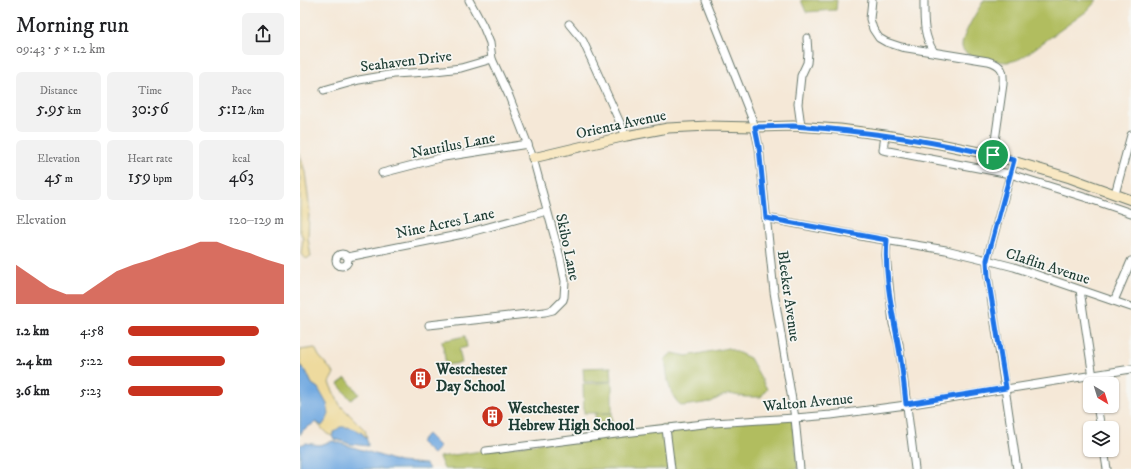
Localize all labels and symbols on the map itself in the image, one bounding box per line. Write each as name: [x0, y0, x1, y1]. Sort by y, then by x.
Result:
street label: Seahaven Drive: [359, 46, 453, 77]
street label: Orienta Avenue: [574, 106, 668, 143]
street label: Nautilus Lane: [409, 128, 497, 163]
pin: [976, 138, 1010, 172]
street label: Nine Acres Lane: [394, 204, 496, 243]
street label: Skibo Lane: [551, 212, 584, 282]
street label: Claflin Avenue: [1003, 244, 1092, 289]
street label: Bleeker Avenue: [773, 249, 804, 343]
place label: Westchester Day School: [435, 360, 508, 396]
building icon: Westchester Day School: [407, 365, 433, 391]
north arrow: [1083, 377, 1119, 413]
street label: Walton Avenue: [761, 389, 854, 416]
place label: Westchester Hebrew High School: [507, 399, 635, 435]
building icon: Westchester Hebrew High School: [480, 404, 506, 430]

